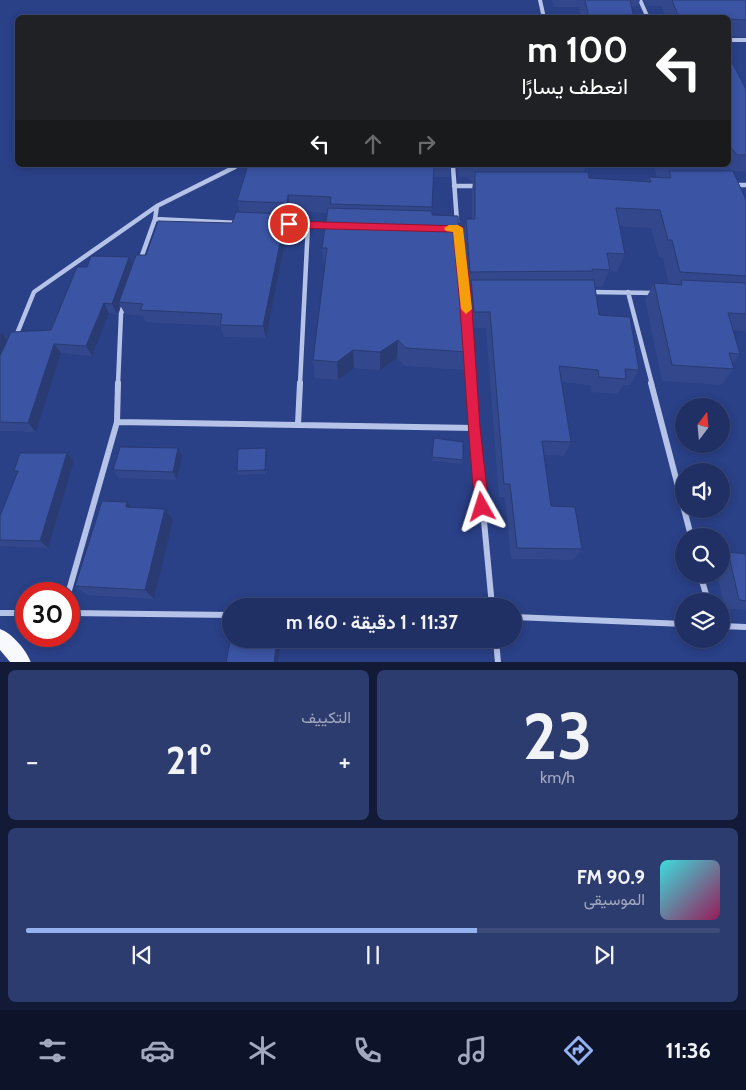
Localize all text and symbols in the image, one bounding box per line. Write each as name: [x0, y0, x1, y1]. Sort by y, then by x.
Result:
text: 100 m: [527, 28, 628, 71]
icon: left: [646, 35, 711, 100]
text: انعطف يسارًا: [521, 73, 628, 100]
icon: left: [306, 130, 334, 158]
icon: ahead: [359, 130, 387, 158]
icon: right: [412, 130, 440, 158]
pin: [268, 203, 310, 245]
icon: arrive: [275, 210, 303, 238]
north arrow: [675, 398, 730, 452]
map controls: [675, 398, 730, 648]
button: sound: [675, 463, 730, 518]
position arrow: [455, 480, 507, 532]
button: search: [675, 528, 730, 583]
speed limit sign: 30: [15, 582, 80, 647]
button: layers: [675, 593, 730, 648]
text: 11:37 · 1 دقيقة · 160 m: [286, 611, 458, 634]
text: 23: [523, 696, 592, 775]
text: التكييف: [301, 708, 351, 727]
text: 21°: [166, 737, 211, 784]
text: −: [26, 744, 38, 778]
text: +: [339, 744, 351, 778]
text: km/h: [540, 768, 575, 787]
text: 90.9 FM: [577, 866, 645, 889]
text: الموسيقى: [584, 890, 645, 909]
icon: previous: [128, 941, 156, 969]
icon: pause: [359, 941, 387, 969]
icon: next: [590, 941, 618, 969]
icon: filters: [35, 1033, 70, 1068]
icon: car: [140, 1033, 175, 1068]
icon: climate: [245, 1033, 280, 1068]
icon: phone: [350, 1033, 385, 1068]
icon: music: [455, 1033, 490, 1068]
icon: directions: [561, 1033, 596, 1068]
text: 11:36: [666, 1037, 711, 1064]

